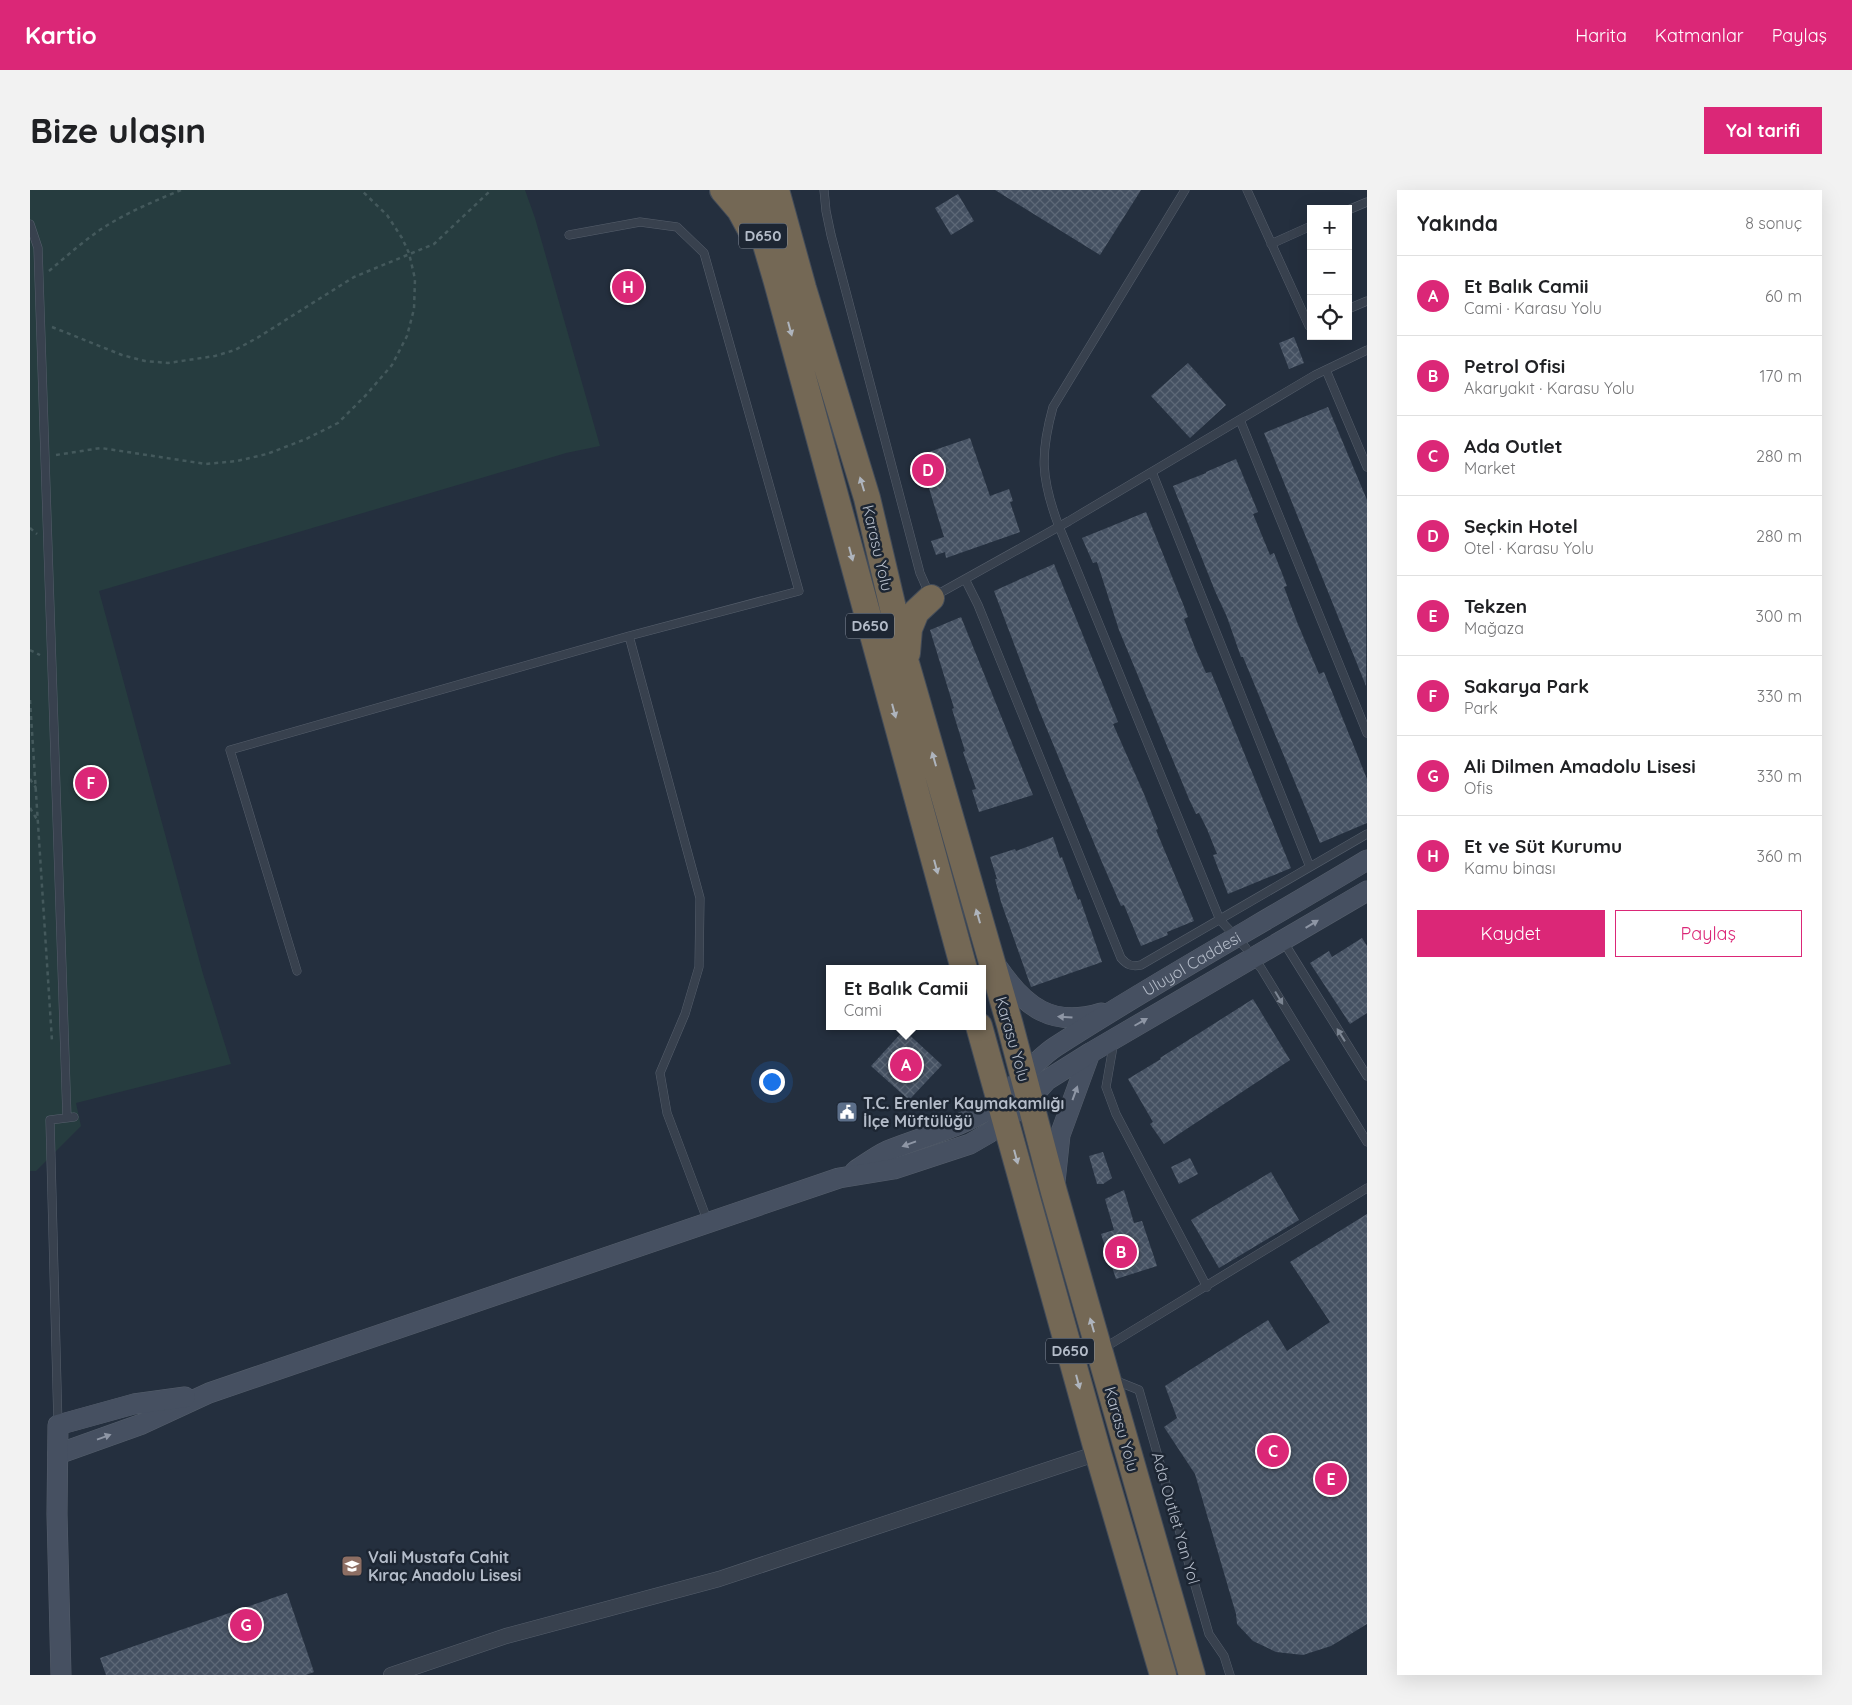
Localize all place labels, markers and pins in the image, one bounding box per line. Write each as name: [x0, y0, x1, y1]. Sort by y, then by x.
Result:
pin: H: [612, 268, 644, 306]
pin: D: [912, 451, 944, 489]
pin: F: [75, 764, 107, 802]
pin: A: [890, 1046, 922, 1084]
place label: T.C. Erenler Kaymakamlığı İlçe Müftülüğü: [863, 1093, 1064, 1131]
public building icon: T.C. Erenler Kaymakamlığı İlçe Müftülüğü: [835, 1100, 859, 1124]
pin: B: [1105, 1233, 1137, 1271]
pin: C: [1257, 1432, 1289, 1470]
pin: E: [1315, 1460, 1347, 1498]
place label: Vali Mustafa Cahit Kıraç Anadolu Lisesi: [368, 1547, 521, 1585]
school or university icon: Vali Mustafa Cahit Kıraç Anadolu Lisesi: [340, 1554, 364, 1578]
pin: G: [230, 1606, 262, 1644]

